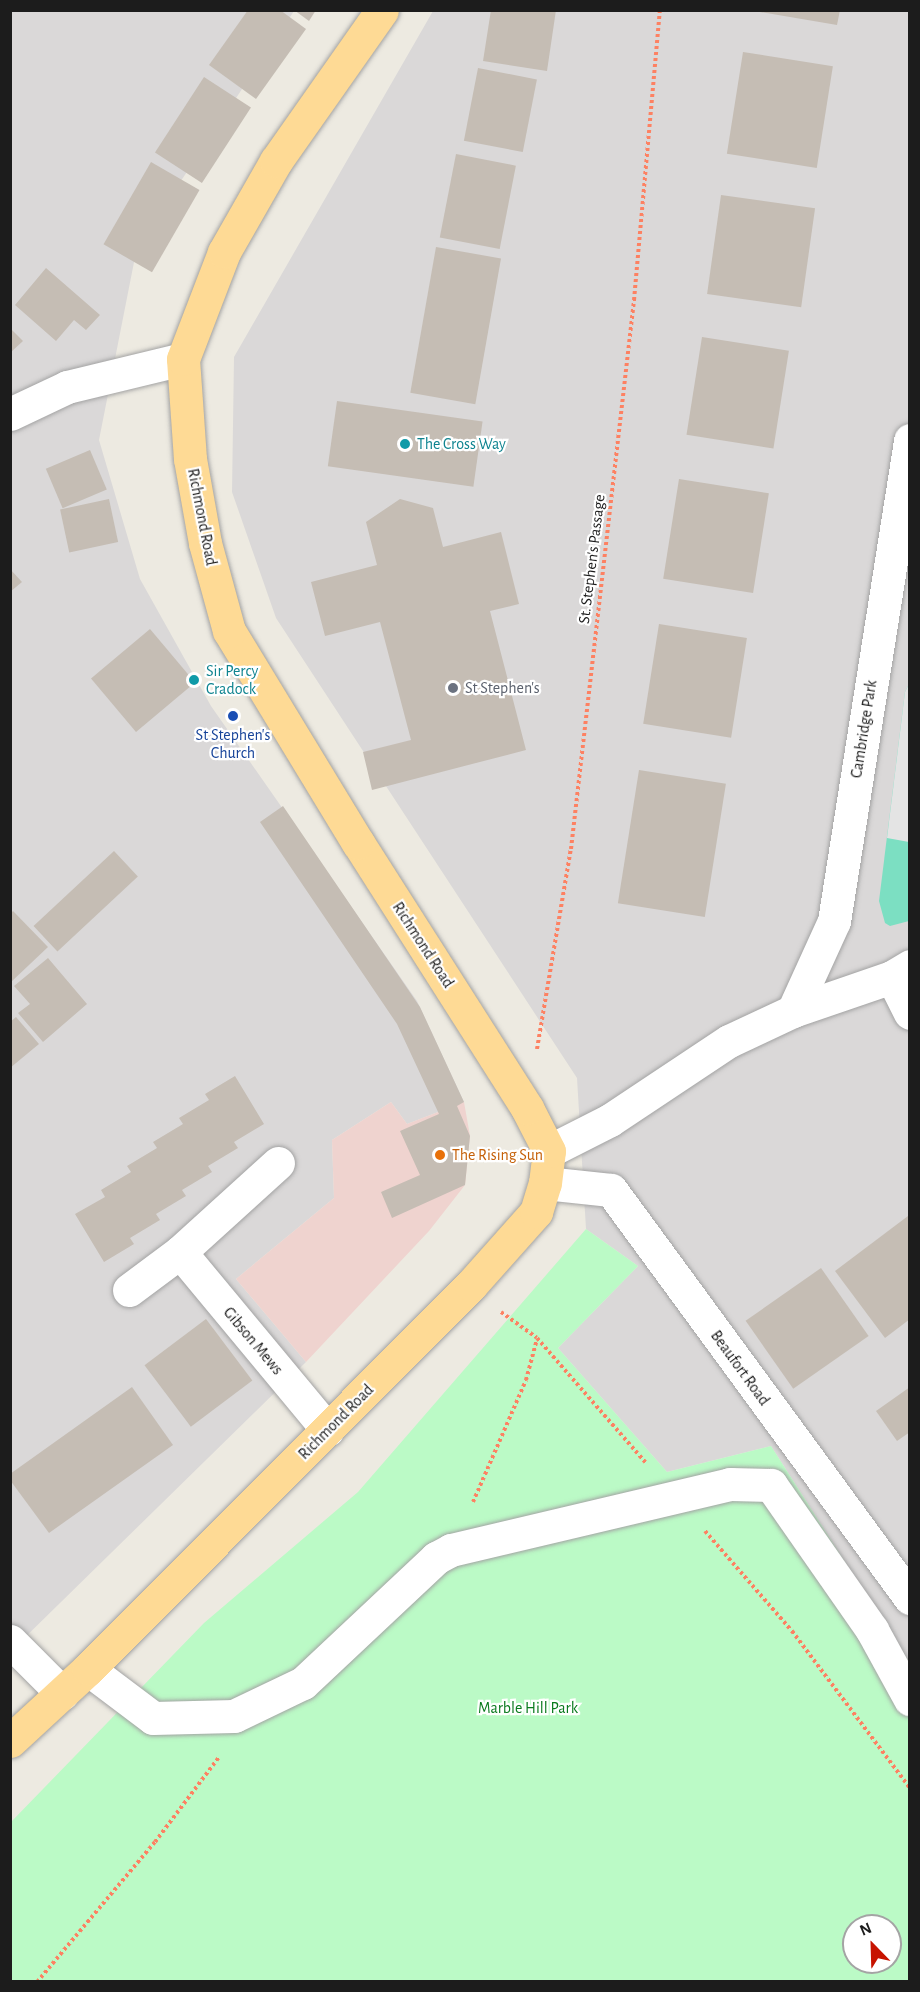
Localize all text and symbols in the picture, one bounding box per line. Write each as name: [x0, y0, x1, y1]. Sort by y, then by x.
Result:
place label: The Cross Way: [417, 434, 506, 454]
marker: The Cross Way: [398, 437, 412, 451]
street label: Richmond Road: [183, 467, 221, 567]
street label: St. Stephen's Passage: [575, 493, 609, 625]
place label: Sir Percy Cradock: [206, 661, 258, 699]
marker: Sir Percy Cradock: [187, 673, 201, 687]
place label: St Stephen's: [465, 678, 540, 698]
street label: Cambridge Park: [847, 679, 881, 779]
marker: St Stephen's: [446, 681, 460, 695]
marker: St Stephen's Church: [226, 709, 240, 723]
place label: St Stephen's Church: [196, 725, 270, 763]
street label: Richmond Road: [388, 898, 458, 992]
place label: The Rising Sun: [452, 1145, 543, 1165]
marker: The Rising Sun: [433, 1148, 447, 1162]
street label: Gibson Mews: [219, 1303, 287, 1379]
street label: Beaufort Road: [706, 1327, 774, 1409]
street label: Richmond Road: [294, 1380, 378, 1464]
park label: Marble Hill Park: [478, 1698, 578, 1718]
north arrow: [842, 1914, 902, 1974]
text: N: [858, 1920, 874, 1939]

